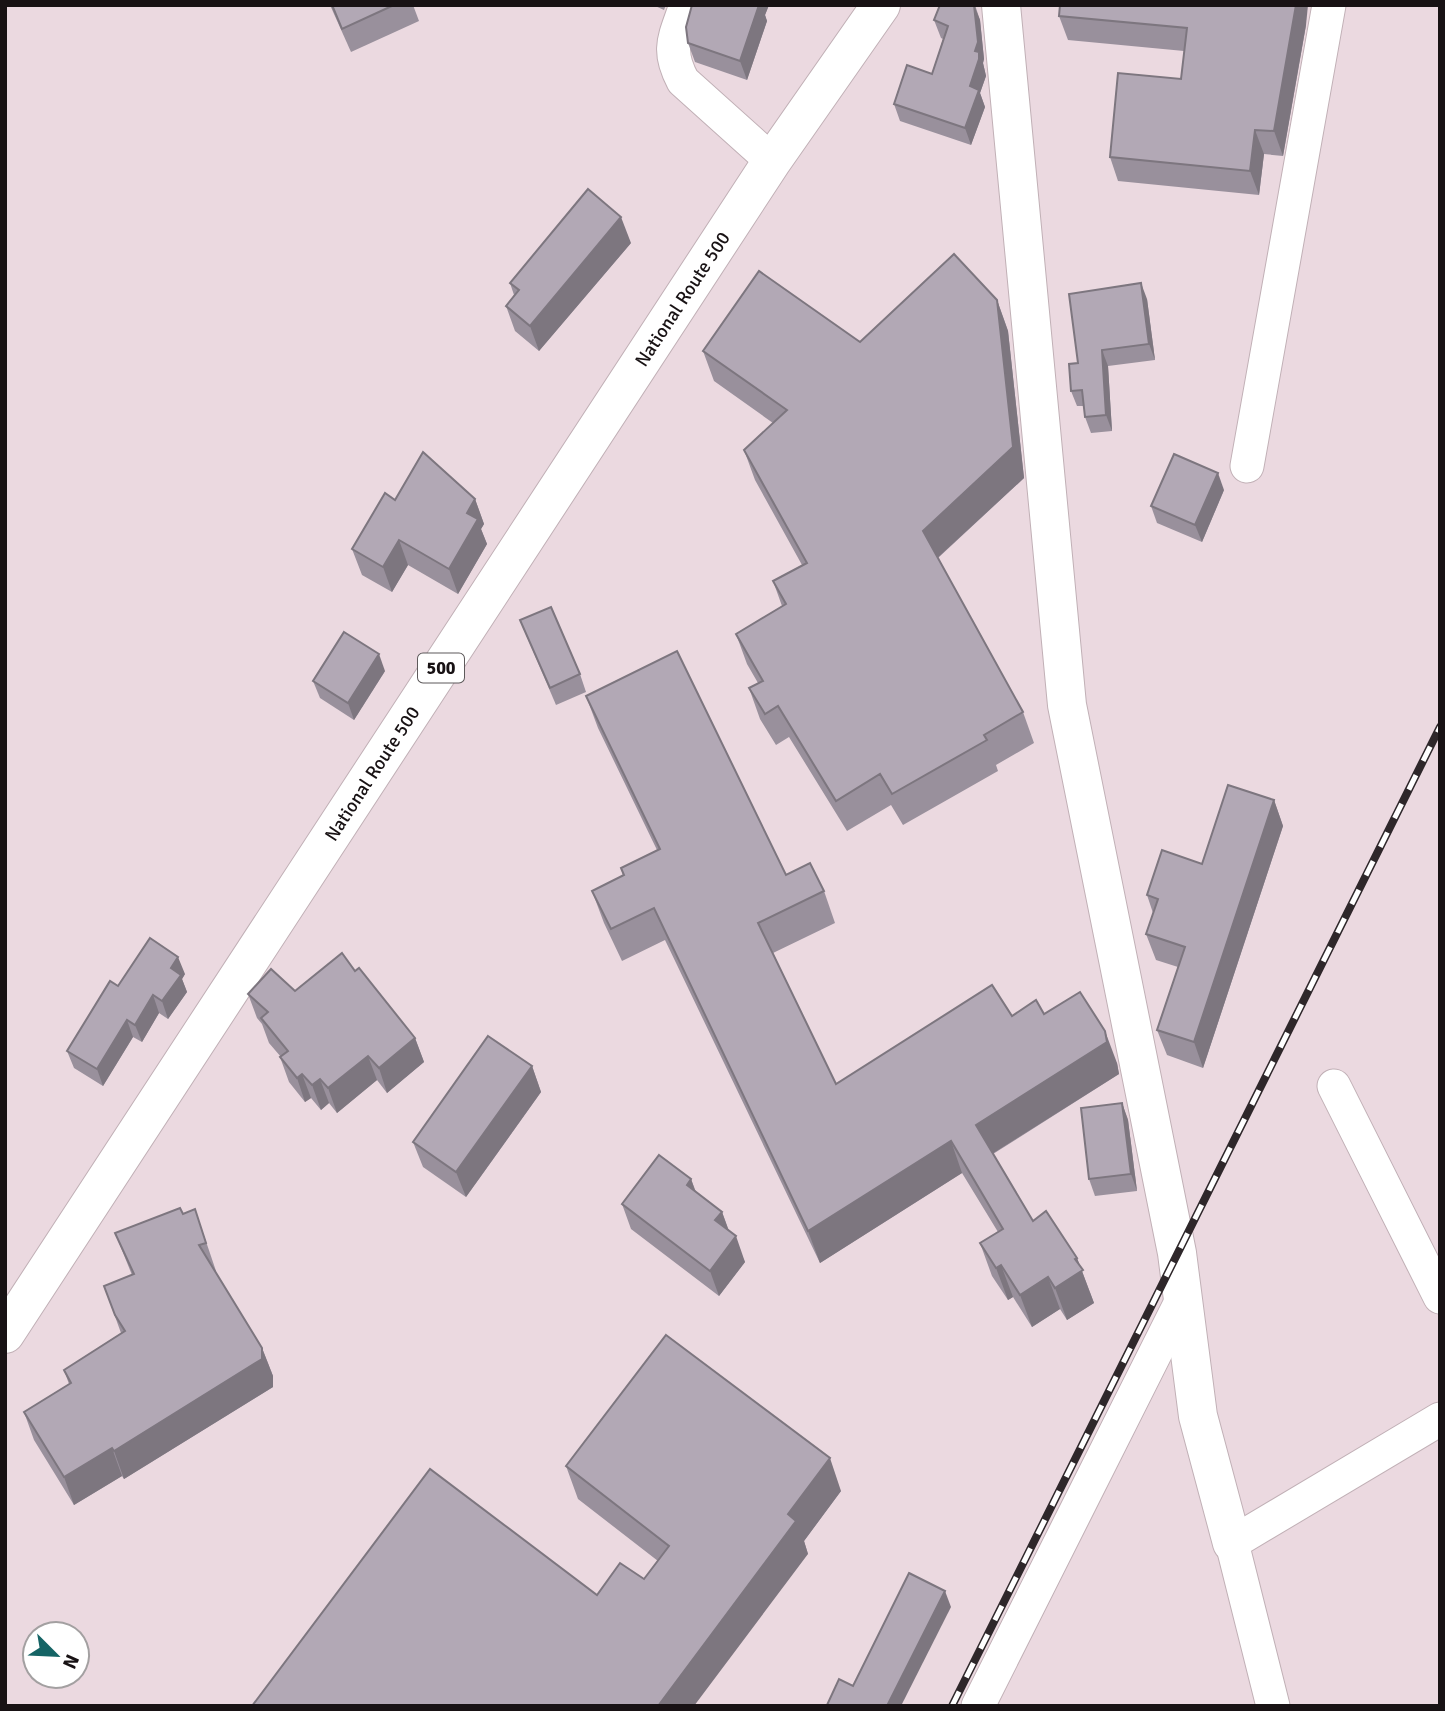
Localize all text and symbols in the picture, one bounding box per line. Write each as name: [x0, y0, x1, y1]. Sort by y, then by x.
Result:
street label: National Route 500: [630, 227, 736, 371]
road number: 500: [418, 654, 464, 682]
street label: National Route 500: [320, 702, 425, 846]
north arrow: [21, 1620, 91, 1690]
text: N: [57, 1651, 84, 1672]

